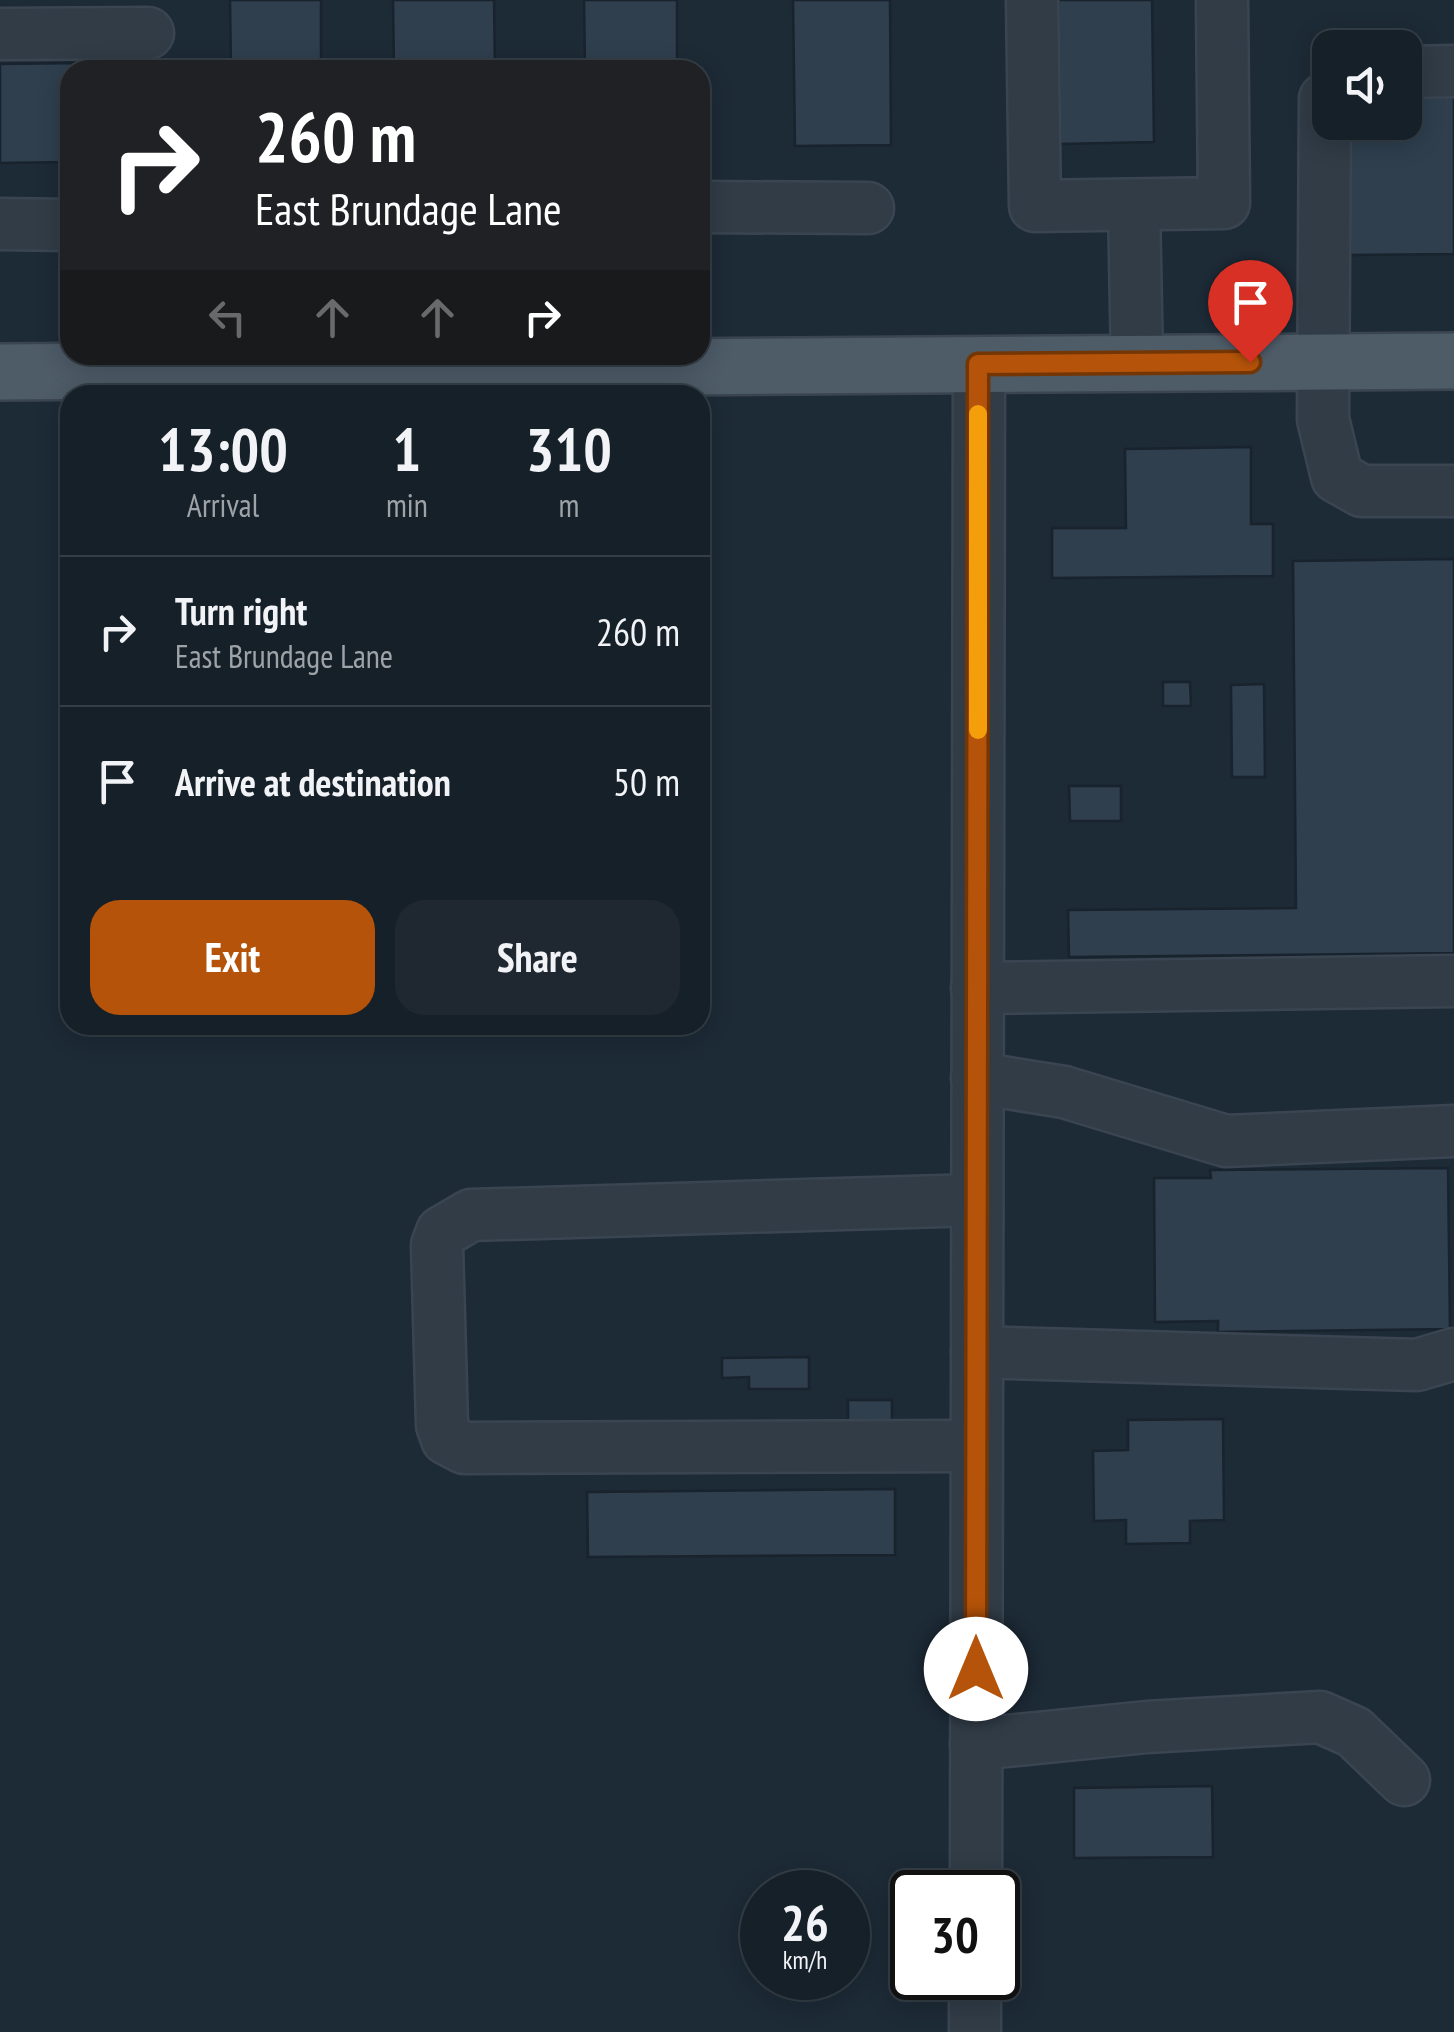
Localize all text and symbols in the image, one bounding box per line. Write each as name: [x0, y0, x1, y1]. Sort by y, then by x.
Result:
map controls: [1312, 30, 1422, 140]
button: sound: [1312, 30, 1422, 140]
text: 260 m: [255, 91, 416, 181]
icon: right: [90, 100, 220, 230]
text: East Brundage Lane: [255, 179, 562, 237]
pin: [1208, 260, 1293, 363]
icon: arrive: [1223, 275, 1278, 330]
icon: left: [200, 290, 255, 345]
icon: ahead: [305, 290, 360, 345]
icon: ahead: [410, 290, 465, 345]
icon: right: [515, 290, 570, 345]
text: 13:00: [158, 410, 288, 488]
text: 1: [393, 410, 421, 488]
text: 310: [526, 410, 612, 488]
text: Arrival: [187, 484, 259, 526]
text: min: [386, 484, 428, 526]
text: m: [558, 484, 579, 526]
text: Turn right: [175, 586, 307, 635]
icon: right: [90, 604, 145, 659]
text: 260 m: [596, 607, 680, 656]
text: East Brundage Lane: [175, 635, 393, 677]
icon: arrive: [90, 754, 145, 809]
text: Arrive at destination: [175, 757, 451, 806]
text: 50 m: [613, 757, 680, 806]
button: Exit: [90, 900, 375, 1015]
button: Share: [395, 900, 680, 1015]
position arrow: [924, 1617, 1028, 1721]
speed limit sign: 30: [890, 1870, 1020, 2000]
text: 26: [781, 1890, 829, 1955]
text: km/h: [783, 1944, 827, 1976]

